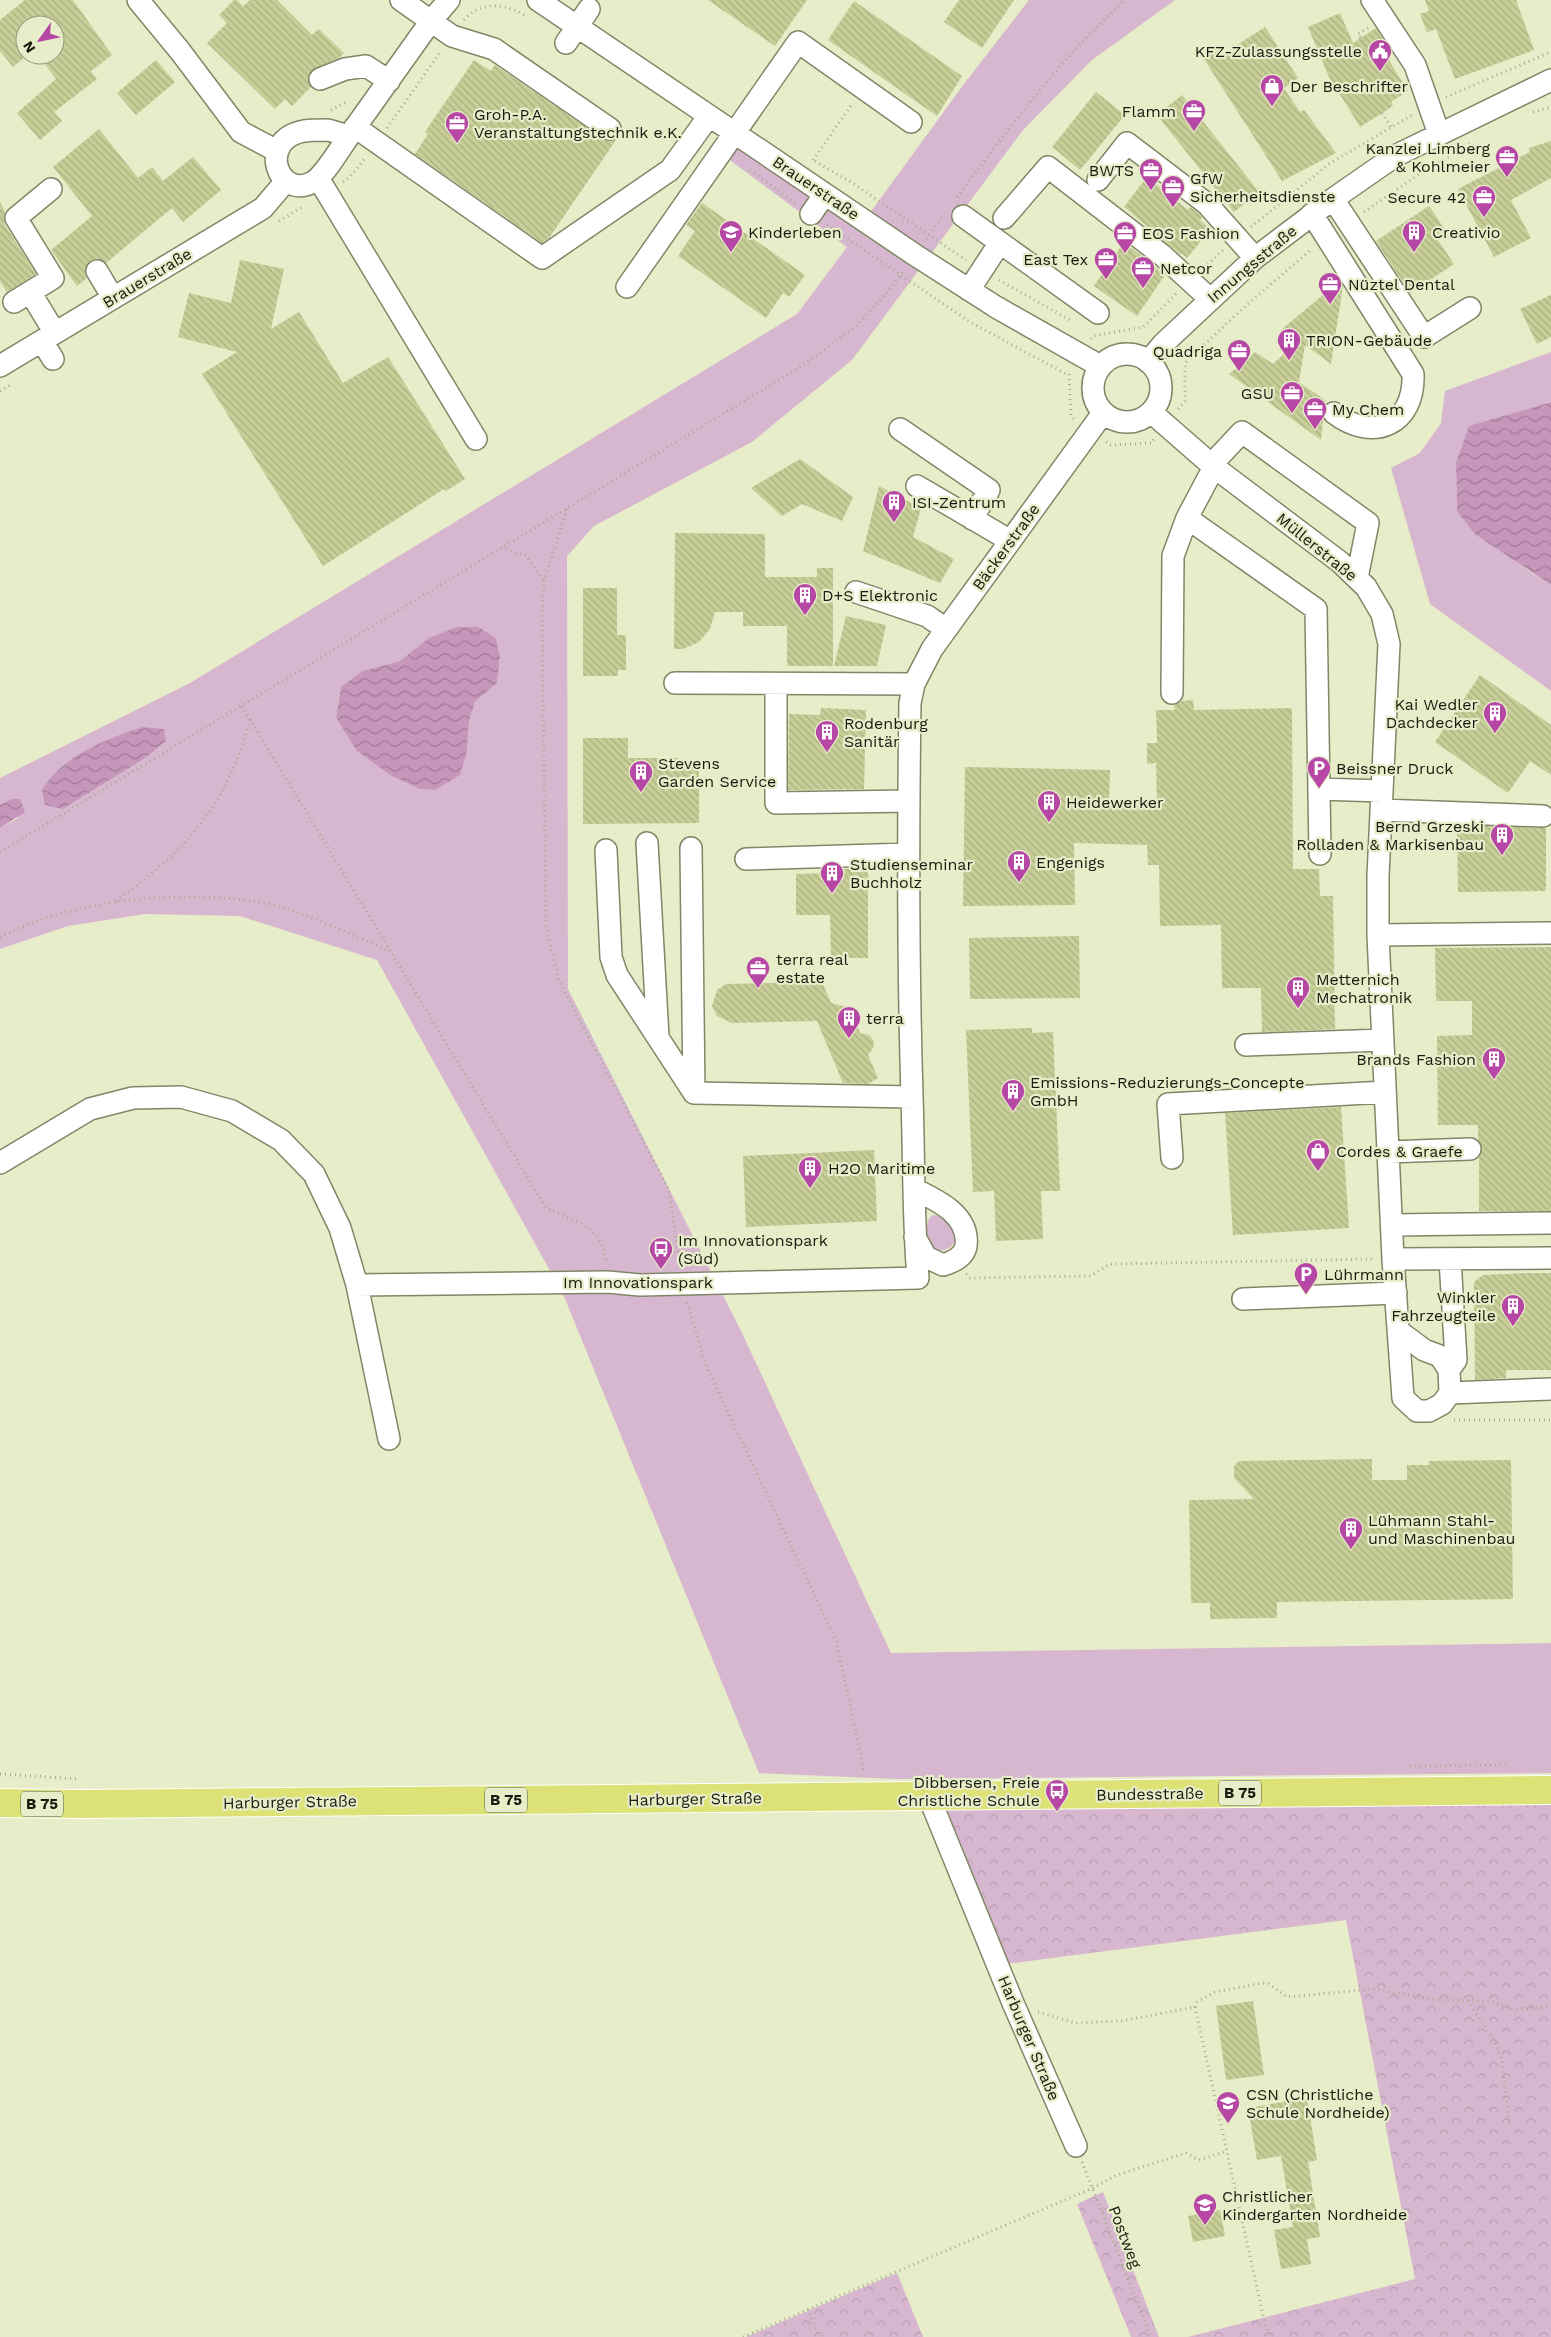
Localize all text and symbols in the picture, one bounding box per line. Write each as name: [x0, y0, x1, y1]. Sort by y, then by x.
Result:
north arrow: [15, 15, 65, 65]
text: N: [20, 38, 39, 56]
public building icon: KFZ-Zulassungsstelle: [1367, 38, 1393, 72]
place label: KFZ-Zulassungsstelle: [1195, 42, 1362, 61]
shop icon: Der Beschrifter: [1259, 73, 1285, 107]
place label: Der Beschrifter: [1290, 77, 1409, 96]
office icon: Flamm: [1181, 98, 1207, 132]
place label: Flamm: [1122, 102, 1176, 121]
place label: Groh-P.A. Veranstaltungstechnik e.K.: [474, 105, 682, 142]
office icon: Groh-P.A. Veranstaltungstechnik e.K.: [444, 110, 470, 144]
place label: Kanzlei Limberg & Kohlmeier: [1365, 139, 1490, 176]
office icon: Kanzlei Limberg & Kohlmeier: [1494, 144, 1520, 178]
street label: Brauerstraße: [769, 152, 863, 224]
office icon: BWTS: [1138, 157, 1164, 191]
place label: BWTS: [1089, 161, 1134, 180]
place label: GfW Sicherheitsdienste: [1190, 169, 1335, 206]
office icon: GfW Sicherheitsdienste: [1160, 174, 1186, 208]
office icon: Secure 42: [1471, 184, 1497, 218]
place label: Secure 42: [1388, 188, 1466, 207]
school or university icon: Kinderleben: [718, 219, 744, 253]
building icon: Creativio: [1401, 219, 1427, 253]
office icon: EOS Fashion: [1112, 220, 1138, 254]
street label: Innungsstraße: [1203, 221, 1301, 307]
place label: Kinderleben: [748, 223, 842, 242]
place label: Creativio: [1432, 223, 1500, 242]
place label: EOS Fashion: [1142, 224, 1240, 243]
street label: Brauerstraße: [99, 244, 195, 312]
office icon: East Tex: [1093, 246, 1119, 280]
place label: East Tex: [1023, 250, 1088, 269]
office icon: Netcor: [1130, 255, 1156, 289]
place label: Netcor: [1160, 259, 1213, 278]
office icon: Nüztel Dental: [1317, 271, 1343, 305]
place label: Nüztel Dental: [1348, 275, 1455, 294]
building icon: TRION-Gebäude: [1276, 327, 1302, 361]
place label: TRION-Gebäude: [1306, 331, 1432, 350]
office icon: Quadriga: [1226, 338, 1252, 372]
place label: Quadriga: [1153, 342, 1222, 361]
office icon: GSU: [1279, 380, 1305, 414]
place label: GSU: [1241, 384, 1274, 403]
office icon: My Chem: [1302, 396, 1328, 430]
place label: My Chem: [1332, 400, 1404, 419]
building icon: ISI-Zentrum: [881, 489, 907, 523]
place label: ISI-Zentrum: [912, 493, 1006, 512]
street label: Bäckerstraße: [968, 500, 1044, 594]
street label: Müllerstraße: [1273, 509, 1361, 585]
building icon: D+S Elektronic: [792, 582, 818, 616]
place label: D+S Elektronic: [822, 586, 938, 605]
place label: Kai Wedler Dachdecker: [1386, 695, 1478, 732]
building icon: Kai Wedler Dachdecker: [1482, 700, 1508, 734]
place label: Rodenburg Sanitär: [844, 714, 928, 751]
building icon: Rodenburg Sanitär: [814, 719, 840, 753]
place label: Stevens Garden Service: [658, 754, 776, 791]
parking icon: Beissner Druck: [1306, 755, 1332, 789]
building icon: Stevens Garden Service: [628, 759, 654, 793]
place label: Beissner Druck: [1336, 759, 1453, 778]
building icon: Heidewerker: [1036, 789, 1062, 823]
place label: Heidewerker: [1066, 793, 1164, 812]
place label: Bernd Grzeski Rolladen & Markisenbau: [1296, 817, 1484, 854]
building icon: Bernd Grzeski Rolladen & Markisenbau: [1489, 822, 1515, 856]
building icon: Engenigs: [1006, 849, 1032, 883]
place label: Engenigs: [1036, 853, 1105, 872]
place label: Studienseminar Buchholz: [850, 855, 973, 892]
building icon: Studienseminar Buchholz: [819, 860, 845, 894]
place label: terra real estate: [776, 950, 848, 987]
office icon: terra real estate: [745, 955, 771, 989]
place label: Metternich Mechatronik: [1316, 970, 1412, 1007]
building icon: Metternich Mechatronik: [1285, 975, 1311, 1009]
building icon: terra: [836, 1005, 862, 1039]
place label: terra: [866, 1009, 904, 1028]
building icon: Brands Fashion: [1481, 1046, 1507, 1080]
place label: Brands Fashion: [1356, 1050, 1476, 1069]
place label: Emissions-Reduzierungs-Concepte GmbH: [1030, 1073, 1304, 1110]
building icon: Emissions-Reduzierungs-Concepte GmbH: [1000, 1078, 1026, 1112]
shop icon: Cordes & Graefe: [1305, 1138, 1331, 1172]
place label: Cordes & Graefe: [1336, 1142, 1463, 1161]
building icon: H2O Maritime: [797, 1155, 823, 1189]
place label: H2O Maritime: [828, 1159, 935, 1178]
place label: Im Innovationspark (Süd): [678, 1231, 828, 1268]
bus stop icon: Im Innovationspark (Süd): [648, 1236, 674, 1270]
parking icon: Lührmann: [1293, 1261, 1319, 1295]
place label: Lührmann: [1324, 1265, 1404, 1284]
street label: Im Innovationspark: [563, 1273, 713, 1292]
place label: Winkler Fahrzeugteile: [1391, 1288, 1496, 1325]
building icon: Winkler Fahrzeugteile: [1500, 1293, 1526, 1327]
place label: Lühmann Stahl- und Maschinenbau: [1368, 1511, 1515, 1548]
building icon: Lühmann Stahl- und Maschinenbau: [1338, 1516, 1364, 1550]
place label: Dibbersen, Freie Christliche Schule: [897, 1773, 1040, 1810]
bus stop icon: Dibbersen, Freie Christliche Schule: [1044, 1778, 1070, 1812]
road number: B 75: [1219, 1780, 1261, 1806]
street label: Bundesstraße: [1096, 1784, 1204, 1804]
road number: B 75: [485, 1788, 527, 1812]
street label: Harburger Straße: [628, 1788, 762, 1810]
street label: Harburger Straße: [223, 1791, 357, 1813]
road number: B 75: [21, 1792, 63, 1816]
street label: Harburger Straße: [994, 1973, 1064, 2103]
place label: CSN (Christliche Schule Nordheide): [1246, 2085, 1390, 2122]
school or university icon: CSN (Christliche Schule Nordheide): [1215, 2090, 1241, 2124]
place label: Christlicher Kindergarten Nordheide: [1222, 2187, 1407, 2224]
school or university icon: Christlicher Kindergarten Nordheide: [1192, 2192, 1218, 2226]
street label: Postweg: [1104, 2203, 1146, 2271]

